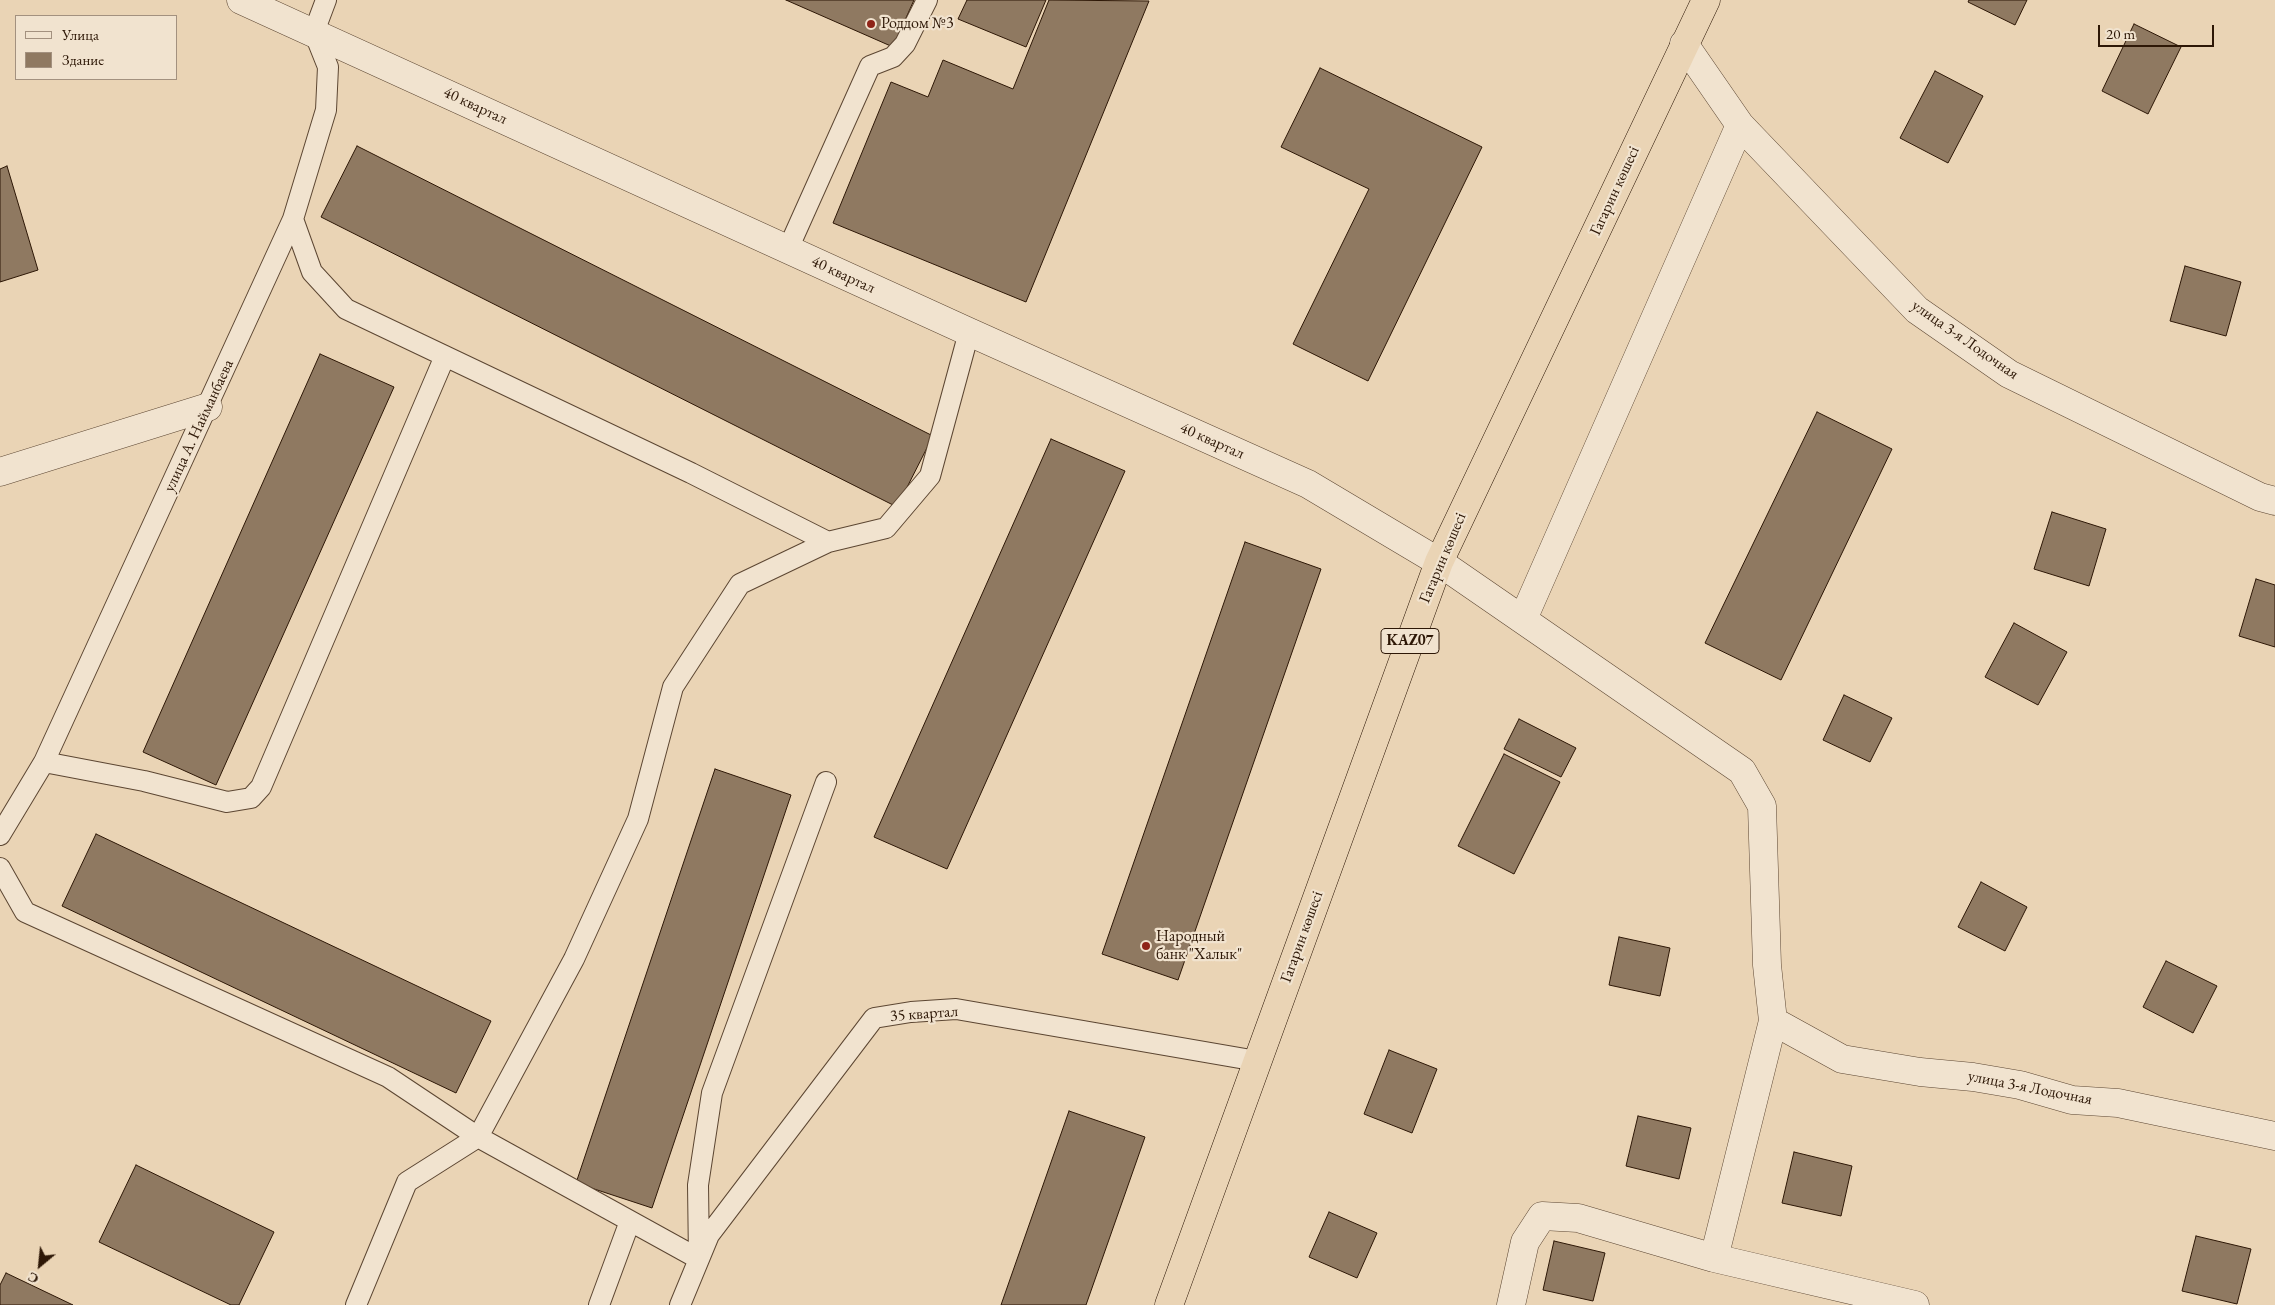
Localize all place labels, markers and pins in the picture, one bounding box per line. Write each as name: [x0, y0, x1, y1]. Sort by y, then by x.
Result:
place label: Роддом №3: [881, 14, 954, 34]
marker: Роддом №3: [865, 18, 877, 30]
place label: Народный банк "Халык": [1156, 927, 1242, 965]
marker: Народный банк "Халык": [1140, 940, 1152, 952]

